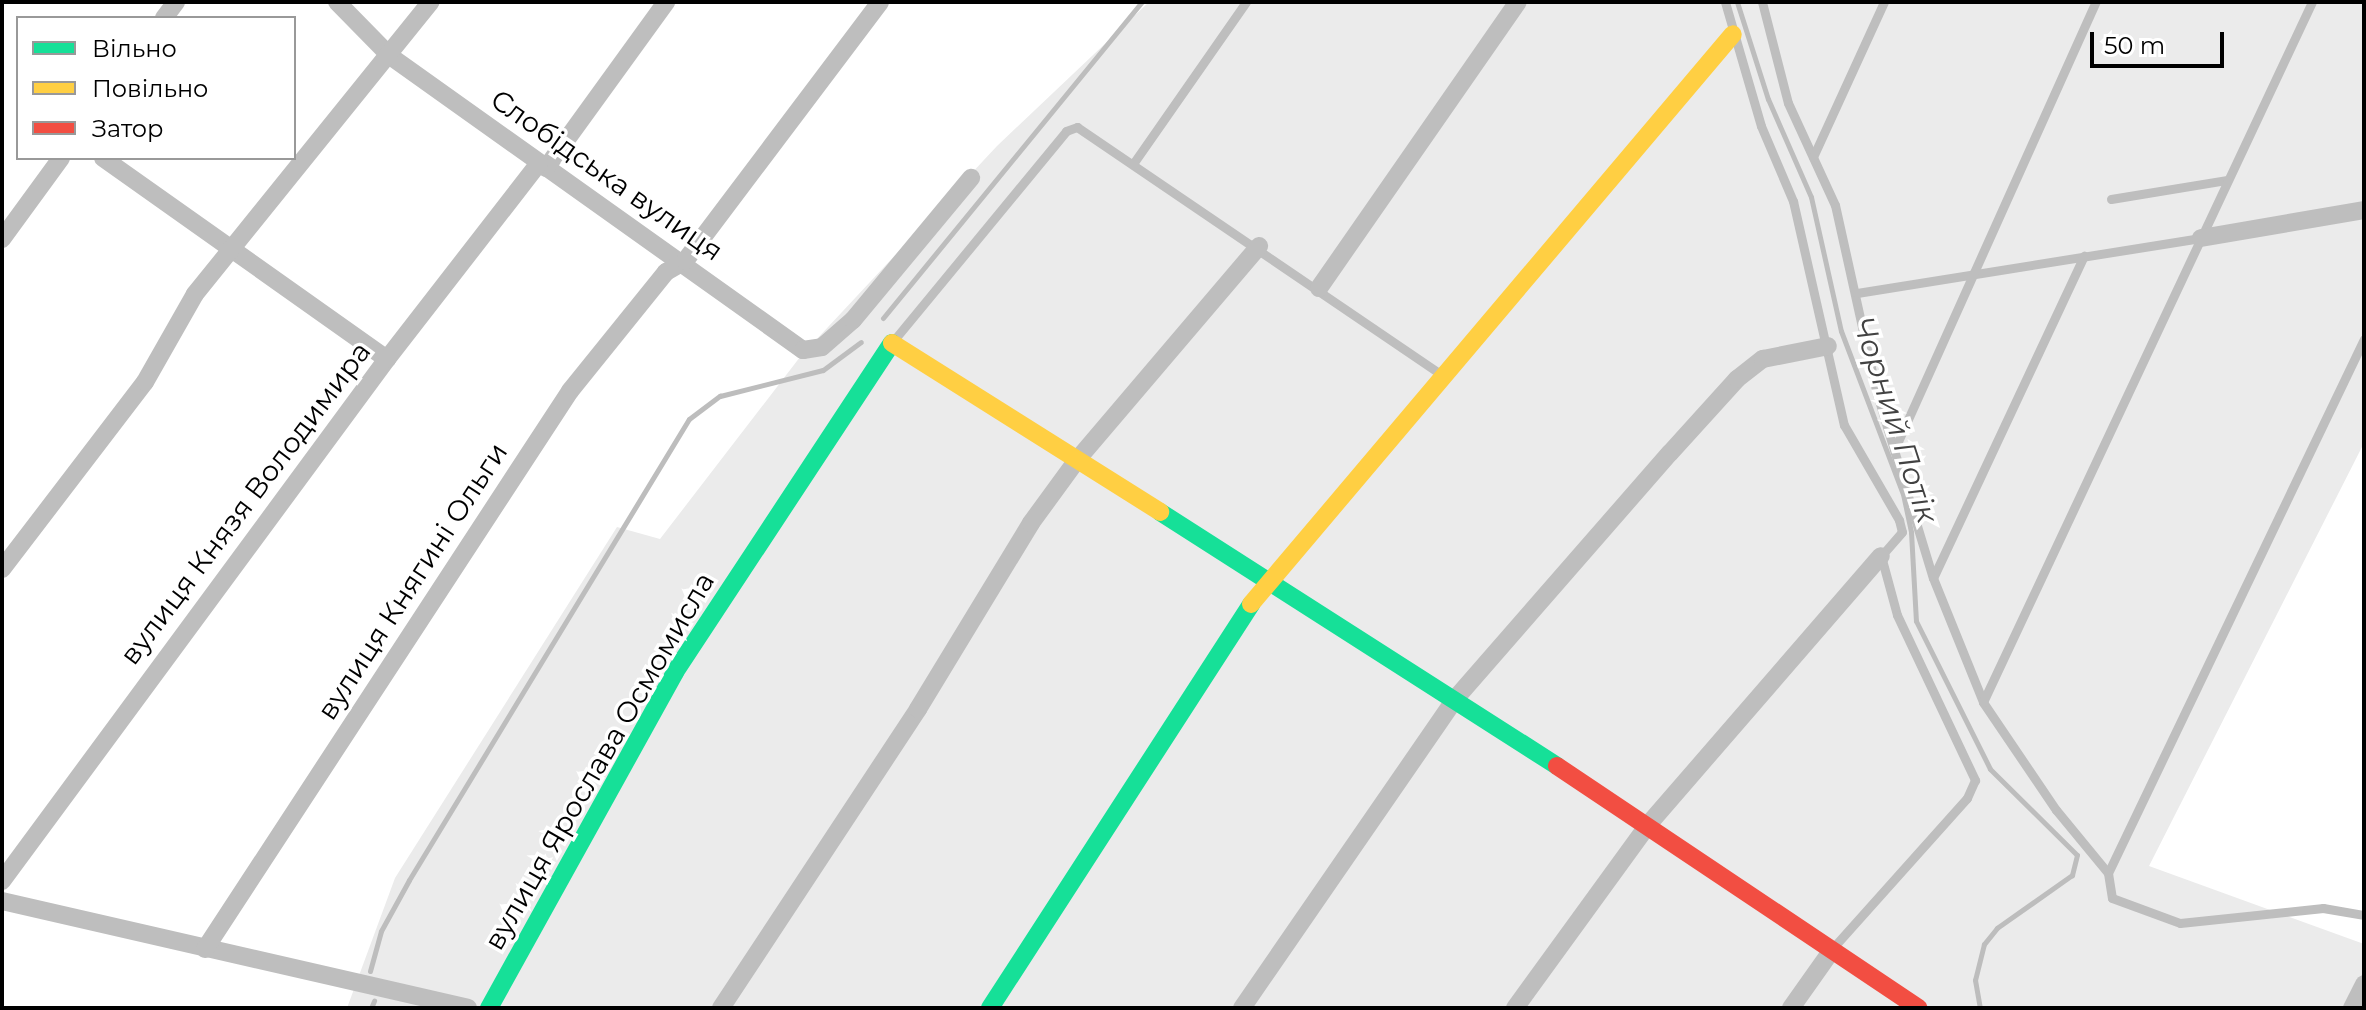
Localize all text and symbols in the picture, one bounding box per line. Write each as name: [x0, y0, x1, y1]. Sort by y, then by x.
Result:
legend: [16, 16, 296, 160]
scale bar: [2094, 16, 2228, 66]
text: 50 m: [2104, 31, 2165, 60]
text: Вільно: [92, 34, 177, 63]
text: Повільно: [92, 74, 208, 103]
street label: Слобідська вулиця: [485, 82, 729, 268]
text: Затор: [92, 114, 163, 143]
water label: Чорний Потік: [1845, 312, 1945, 528]
street label: вулиця Князя Володимира: [113, 335, 377, 671]
street label: вулиця Княгині Ольги: [310, 436, 514, 726]
street label: вулиця Ярослава Осмомисла: [477, 566, 721, 956]

